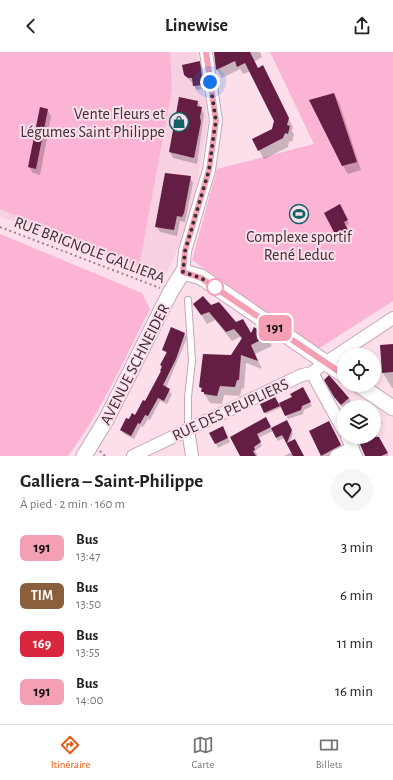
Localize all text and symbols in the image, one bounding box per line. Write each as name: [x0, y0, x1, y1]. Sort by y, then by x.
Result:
icon: back: [20, 15, 42, 37]
icon: share: [351, 15, 373, 37]
text: Linewise: [165, 17, 228, 35]
your location: [200, 72, 220, 92]
place label: Vente Fleurs et Légumes Saint Philippe: [20, 106, 165, 140]
shop icon: Vente Fleurs et Légumes Saint Philippe: [168, 111, 190, 133]
sports icon: Complexe sportif René Leduc: [288, 203, 310, 225]
street label: RUE BRIGNOLE GALLIERA: [12, 214, 167, 286]
place label: Complexe sportif René Leduc: [246, 229, 353, 263]
unlabelled marker: [206, 278, 224, 296]
street label: AVENUE SCHNEIDER: [97, 301, 172, 428]
line badge: 191: [252, 315, 298, 341]
text: 191: [267, 321, 283, 335]
map controls: [337, 348, 381, 444]
button: locate: [337, 348, 381, 392]
street label: RUE DES PEUPLIERS: [170, 376, 291, 444]
button: layers: [337, 400, 381, 444]
button: heart: [331, 469, 373, 511]
text: Galliera – Saint-Philippe: [20, 472, 203, 491]
text: À pied · 2 min · 160 m: [20, 498, 125, 511]
text: Bus: [76, 532, 98, 547]
text: 3 min: [341, 540, 373, 555]
text: 191: [34, 541, 50, 555]
text: 13:47: [76, 550, 100, 563]
text: Bus: [76, 580, 98, 595]
text: 6 min: [340, 588, 373, 603]
text: TIM: [31, 589, 53, 603]
text: 13:50: [76, 598, 101, 611]
text: Bus: [76, 628, 98, 643]
text: 11 min: [337, 636, 373, 651]
text: 169: [33, 637, 51, 651]
text: 13:55: [76, 646, 100, 659]
text: Bus: [76, 676, 98, 691]
text: 16 min: [335, 684, 373, 699]
text: 191: [34, 685, 50, 699]
text: 14:00: [76, 694, 103, 707]
tab: Itinéraire: [51, 734, 90, 771]
tab: Carte: [192, 734, 214, 771]
tab: Billets: [316, 734, 342, 771]

